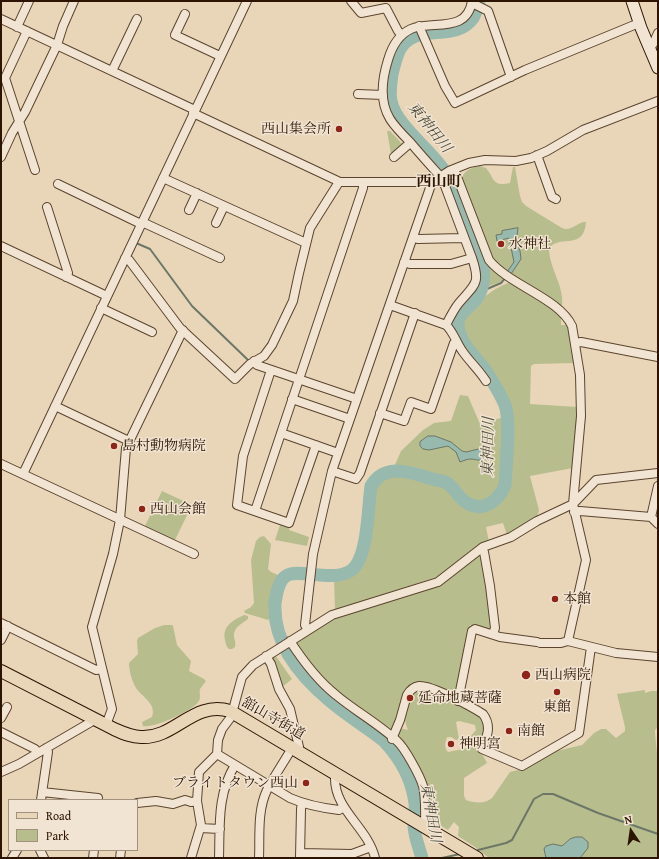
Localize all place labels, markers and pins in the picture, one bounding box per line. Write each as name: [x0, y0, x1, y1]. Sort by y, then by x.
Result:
place label: 西山集会所: [261, 121, 331, 137]
marker: 西山集会所: [334, 124, 344, 134]
place label: 水神社: [509, 236, 551, 252]
marker: 水神社: [496, 239, 506, 249]
place label: 島村動物病院: [122, 438, 206, 454]
marker: 島村動物病院: [109, 441, 119, 451]
place label: 西山会館: [150, 501, 206, 517]
marker: 西山会館: [137, 504, 147, 514]
place label: 本館: [563, 591, 591, 607]
marker: 本館: [550, 594, 560, 604]
place label: 西山病院: [535, 667, 591, 683]
marker: 西山病院: [520, 669, 532, 681]
marker: 東館: [552, 687, 562, 697]
place label: 延命地蔵菩薩: [418, 690, 502, 706]
marker: 延命地蔵菩薩: [405, 693, 415, 703]
place label: 東館: [543, 699, 571, 715]
place label: 南館: [517, 723, 545, 739]
marker: 南館: [504, 726, 514, 736]
place label: 神明宮: [459, 736, 501, 752]
marker: 神明宮: [446, 739, 456, 749]
place label: ブライトタウン西山: [172, 775, 298, 791]
marker: ブライトタウン西山: [301, 778, 311, 788]

